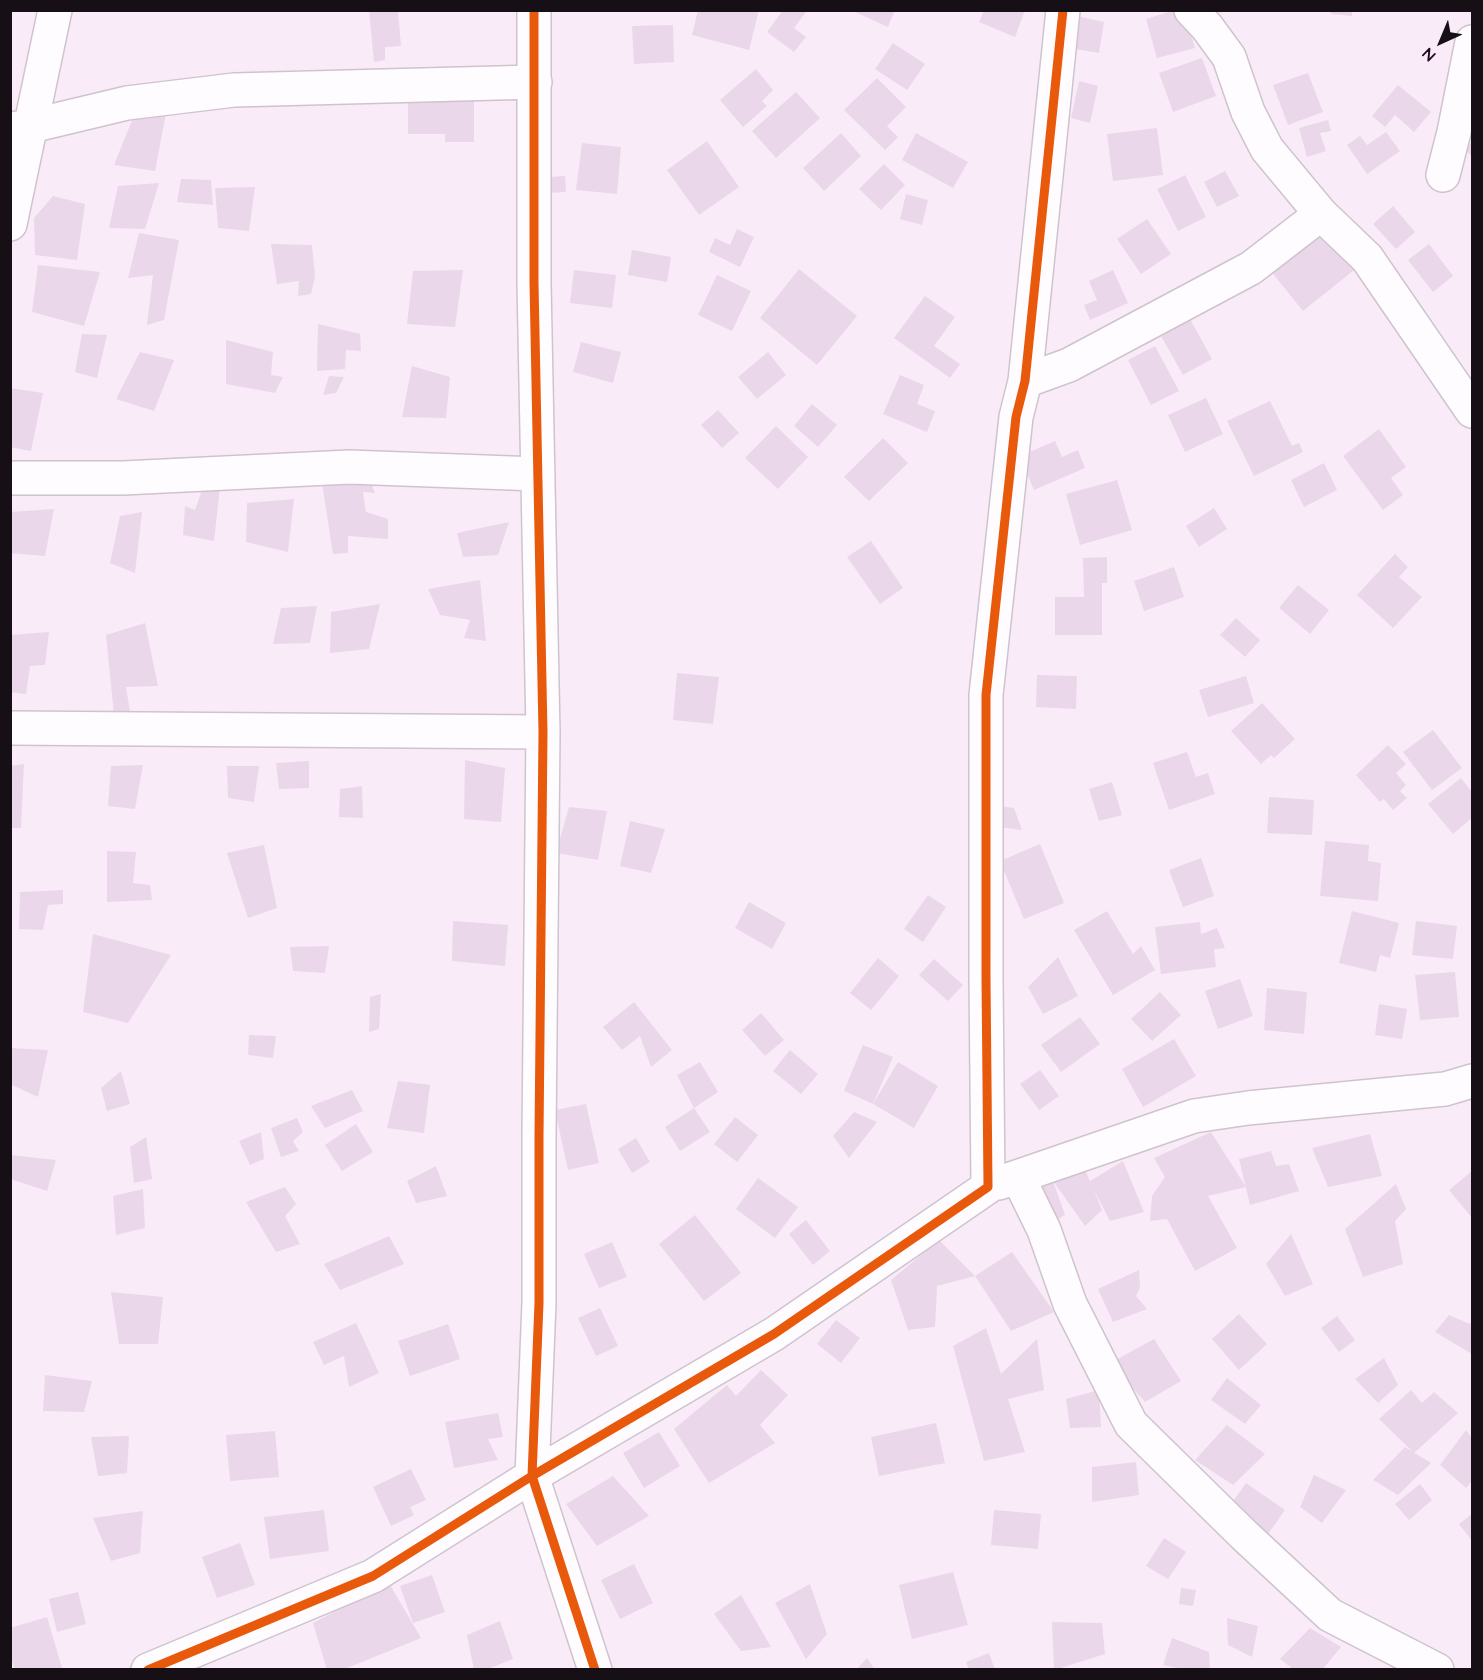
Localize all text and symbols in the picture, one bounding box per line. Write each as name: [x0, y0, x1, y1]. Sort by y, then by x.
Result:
north arrow: [1411, 12, 1471, 72]
text: N: [1417, 44, 1440, 66]

